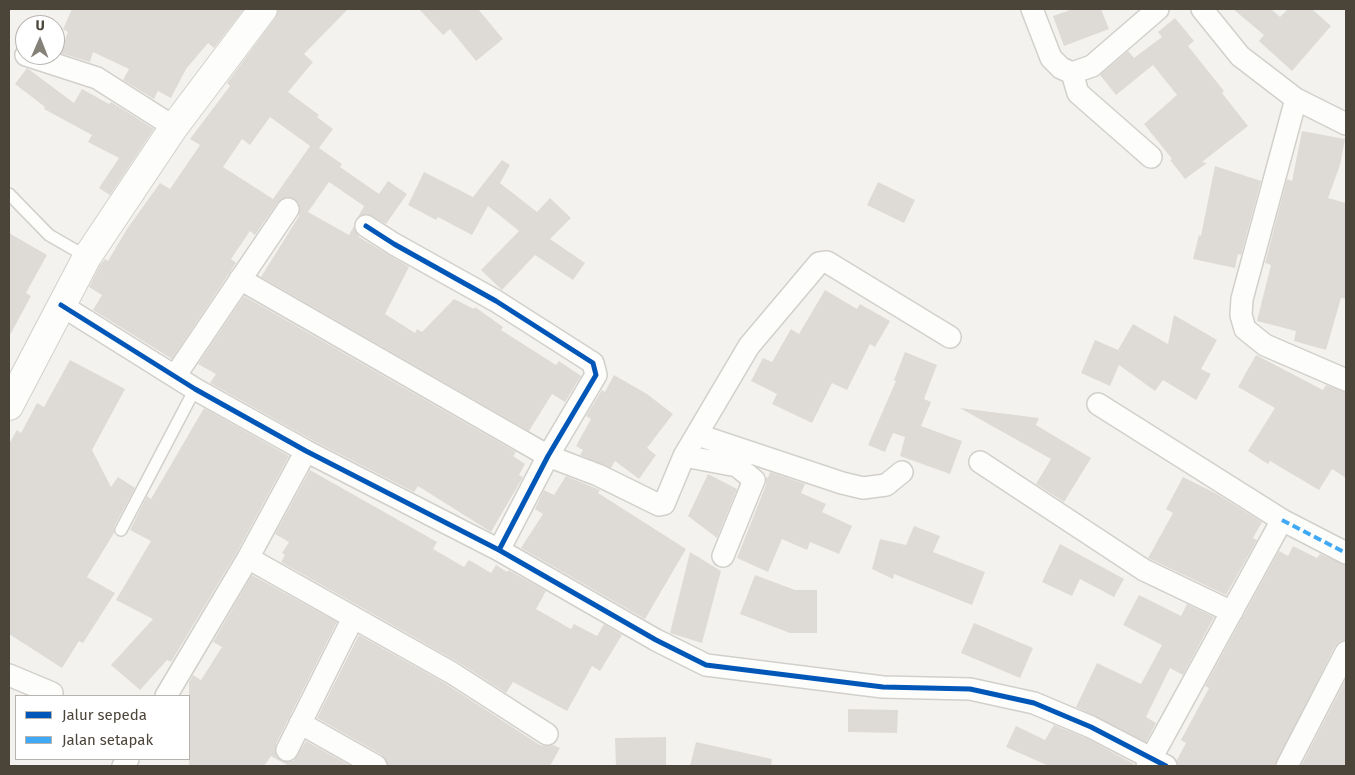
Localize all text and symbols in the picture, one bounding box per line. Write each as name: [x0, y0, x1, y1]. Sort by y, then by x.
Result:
north arrow: [15, 15, 65, 65]
text: U: [36, 17, 45, 34]
legend: [15, 695, 190, 760]
text: Jalur sepeda: [62, 706, 147, 724]
text: Jalan setapak: [62, 731, 153, 749]

